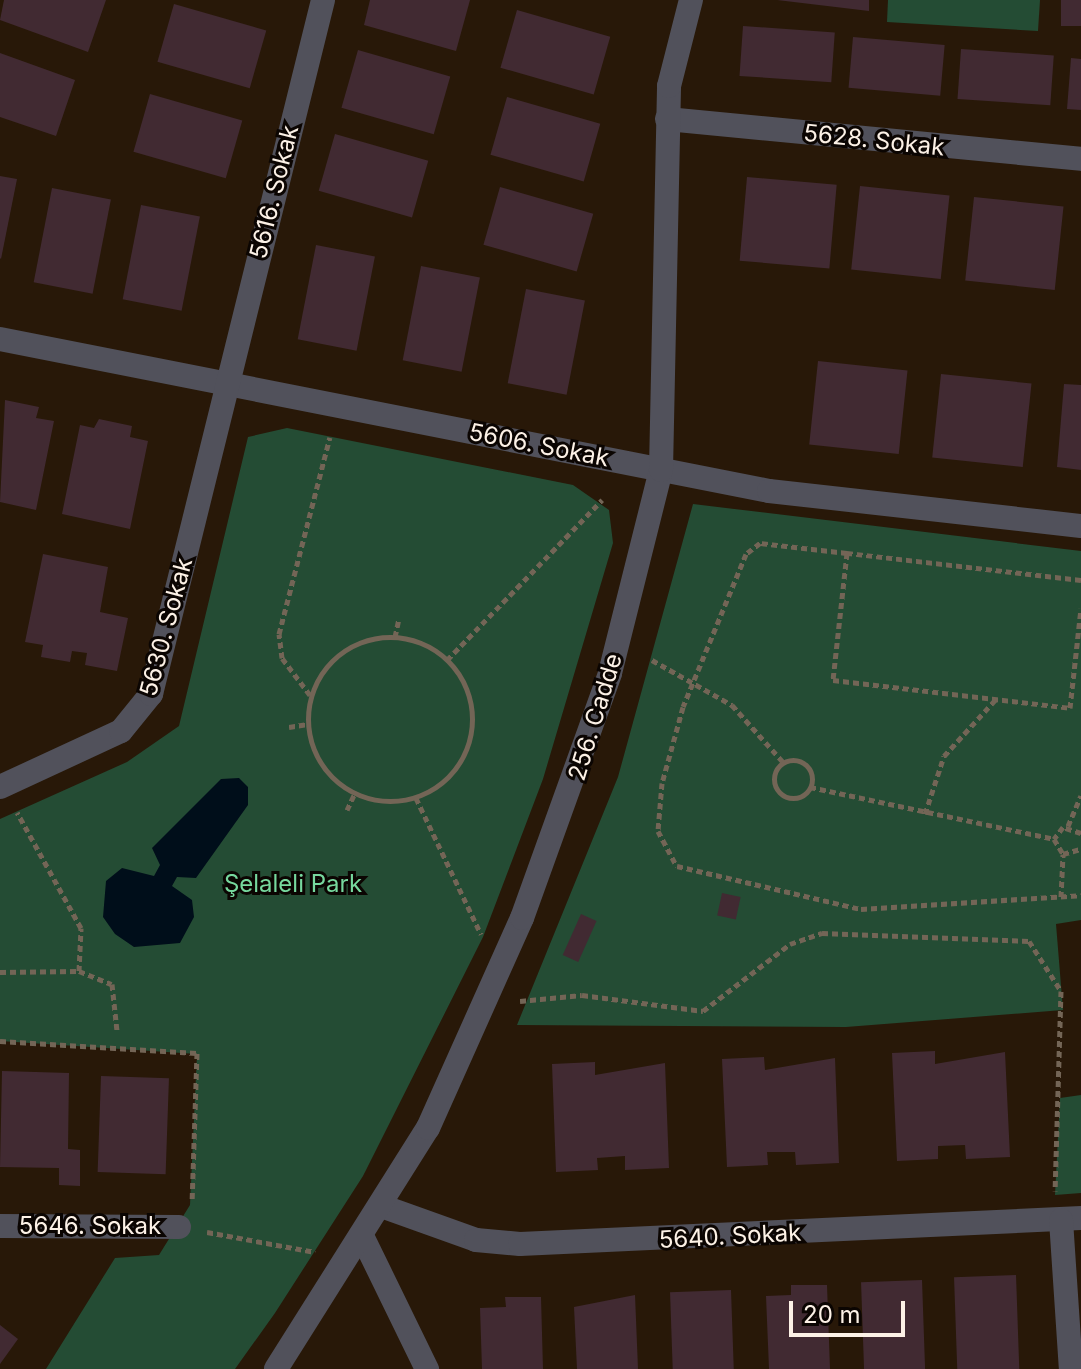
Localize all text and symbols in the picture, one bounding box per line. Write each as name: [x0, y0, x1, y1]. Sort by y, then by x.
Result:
street label: 5628. Sokak: [802, 118, 946, 162]
street label: 5616. Sokak: [244, 122, 304, 262]
street label: 5606. Sokak: [467, 417, 611, 473]
street label: 5630. Sokak: [134, 555, 198, 699]
street label: 256. Cadde: [562, 650, 628, 784]
park label: Şelaleli Park: [224, 870, 362, 898]
street label: 5646. Sokak: [19, 1212, 161, 1240]
street label: 5640. Sokak: [658, 1218, 802, 1254]
scale bar: [793, 1285, 909, 1335]
text: 20 m: [803, 1300, 861, 1329]

